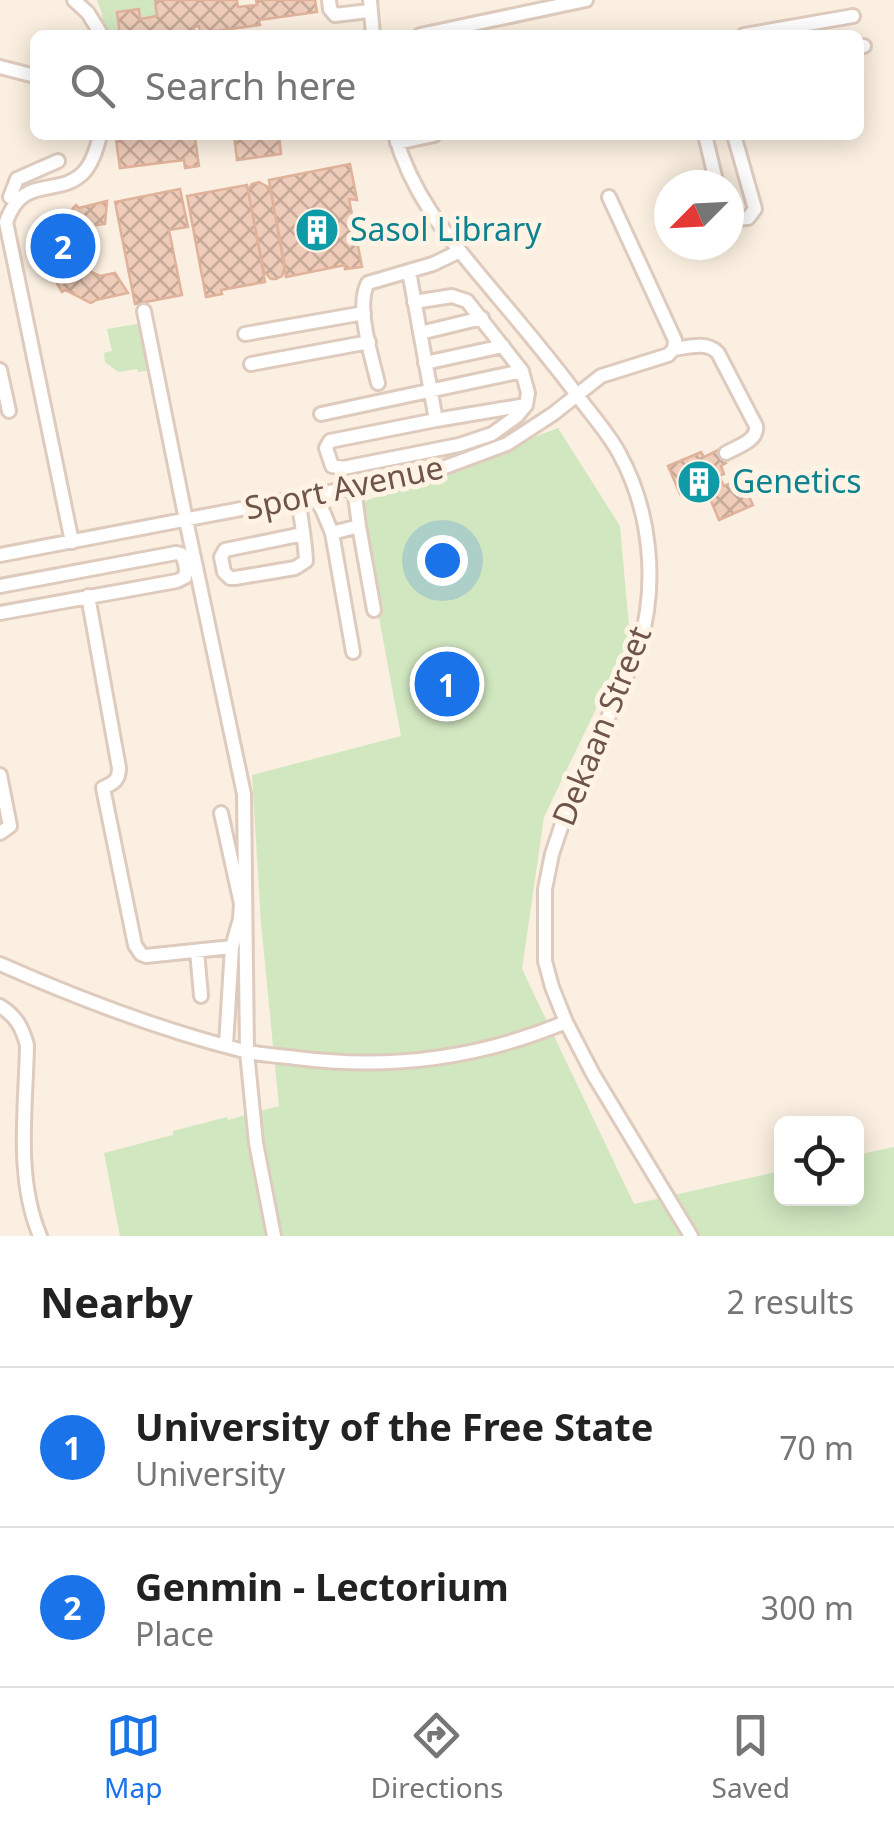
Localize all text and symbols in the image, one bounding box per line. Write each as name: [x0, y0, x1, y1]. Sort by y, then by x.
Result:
search box: [30, 30, 864, 140]
icon: search: [65, 58, 120, 113]
text: Search here: [145, 59, 356, 111]
north arrow: [654, 170, 744, 260]
building icon: Sasol Library: [294, 207, 340, 253]
place label: Sasol Library: [350, 207, 542, 250]
pin: 2: [30, 208, 96, 284]
street label: Sport Avenue: [240, 444, 447, 529]
building icon: Genetics: [676, 459, 722, 505]
place label: Genetics: [732, 459, 862, 502]
your location: [417, 535, 468, 586]
street label: Dekaan Street: [541, 619, 660, 832]
pin: 1: [414, 646, 480, 722]
map controls: [774, 1116, 864, 1206]
button: locate: [774, 1116, 864, 1206]
text: Nearby: [40, 1273, 193, 1330]
text: 2 results: [727, 1280, 854, 1323]
text: University of the Free State: [135, 1400, 653, 1452]
text: 1: [63, 1426, 82, 1469]
text: 70 m: [779, 1426, 854, 1469]
text: University: [135, 1452, 285, 1495]
text: Genmin - Lectorium: [135, 1560, 509, 1612]
text: 2: [63, 1586, 82, 1629]
text: 300 m: [761, 1586, 854, 1629]
text: Place: [135, 1612, 214, 1655]
tab: Map: [104, 1708, 162, 1806]
tab: Directions: [371, 1708, 503, 1806]
tab: Saved: [712, 1708, 790, 1806]

